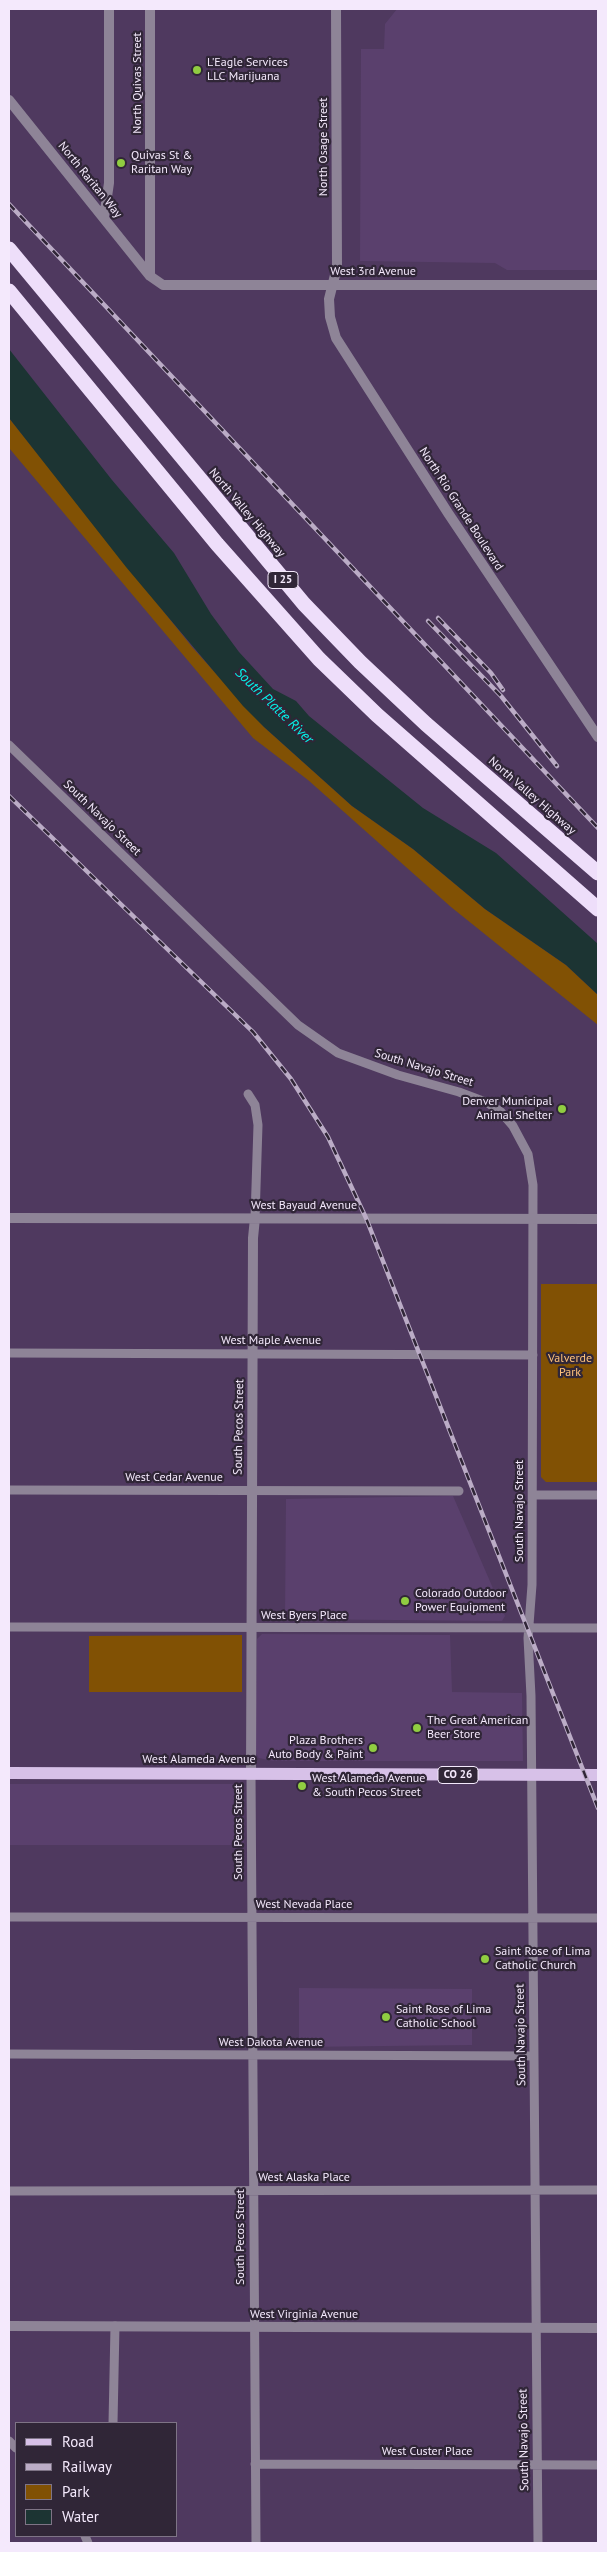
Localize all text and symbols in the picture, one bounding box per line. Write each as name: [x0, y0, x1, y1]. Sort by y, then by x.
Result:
street label: North Quivas Street: [131, 32, 145, 134]
place label: L'Eagle Services LLC Marijuana: [207, 56, 288, 84]
marker: L'Eagle Services LLC Marijuana: [191, 64, 203, 76]
street label: North Osage Street: [317, 98, 331, 196]
street label: North Raritan Way: [55, 139, 125, 221]
place label: Quivas St & Raritan Way: [131, 149, 192, 177]
marker: Quivas St & Raritan Way: [115, 157, 127, 169]
street label: West 3rd Avenue: [330, 265, 416, 279]
street label: North Rio Grande Boulevard: [416, 445, 506, 573]
street label: North Valley Highway: [206, 466, 288, 560]
road number: I 25: [268, 572, 298, 588]
water label: South Platte River: [231, 664, 317, 748]
street label: North Valley Highway: [485, 754, 579, 838]
street label: South Navajo Street: [60, 777, 144, 859]
street label: South Navajo Street: [373, 1046, 475, 1090]
place label: Denver Municipal Animal Shelter: [462, 1095, 552, 1123]
marker: Denver Municipal Animal Shelter: [556, 1103, 568, 1115]
street label: West Bayaud Avenue: [251, 1199, 357, 1213]
street label: West Maple Avenue: [221, 1334, 321, 1348]
park label: Valverde Park: [548, 1352, 592, 1380]
street label: South Pecos Street: [231, 1379, 247, 1475]
street label: South Navajo Street: [513, 1460, 527, 1562]
street label: West Cedar Avenue: [125, 1471, 223, 1485]
place label: Colorado Outdoor Power Equipment: [415, 1587, 506, 1615]
marker: Colorado Outdoor Power Equipment: [399, 1595, 411, 1607]
street label: West Byers Place: [261, 1609, 347, 1623]
place label: The Great American Beer Store: [427, 1714, 528, 1742]
marker: The Great American Beer Store: [411, 1722, 423, 1734]
place label: Plaza Brothers Auto Body & Paint: [268, 1734, 363, 1762]
marker: Plaza Brothers Auto Body & Paint: [367, 1742, 379, 1754]
street label: West Alameda Avenue: [142, 1753, 256, 1767]
road number: CO 26: [438, 1766, 478, 1784]
place label: West Alameda Avenue & South Pecos Street: [312, 1772, 425, 1800]
marker: West Alameda Avenue & South Pecos Street: [296, 1780, 308, 1792]
street label: South Pecos Street: [232, 1784, 246, 1880]
street label: West Nevada Place: [256, 1898, 352, 1912]
place label: Saint Rose of Lima Catholic Church: [495, 1945, 590, 1973]
marker: Saint Rose of Lima Catholic Church: [479, 1953, 491, 1965]
street label: South Navajo Street: [513, 1984, 529, 2086]
place label: Saint Rose of Lima Catholic School: [396, 2003, 491, 2031]
marker: Saint Rose of Lima Catholic School: [380, 2011, 392, 2023]
street label: West Dakota Avenue: [219, 2036, 323, 2050]
street label: West Alaska Place: [258, 2171, 350, 2185]
street label: South Pecos Street: [234, 2189, 248, 2285]
street label: West Virginia Avenue: [250, 2308, 358, 2322]
street label: South Navajo Street: [516, 2389, 532, 2491]
legend: [15, 2422, 178, 2537]
text: Road: [62, 2432, 94, 2451]
street label: West Custer Place: [382, 2445, 472, 2459]
text: Railway: [62, 2457, 112, 2476]
text: Park: [62, 2482, 90, 2501]
text: Water: [62, 2507, 99, 2526]

